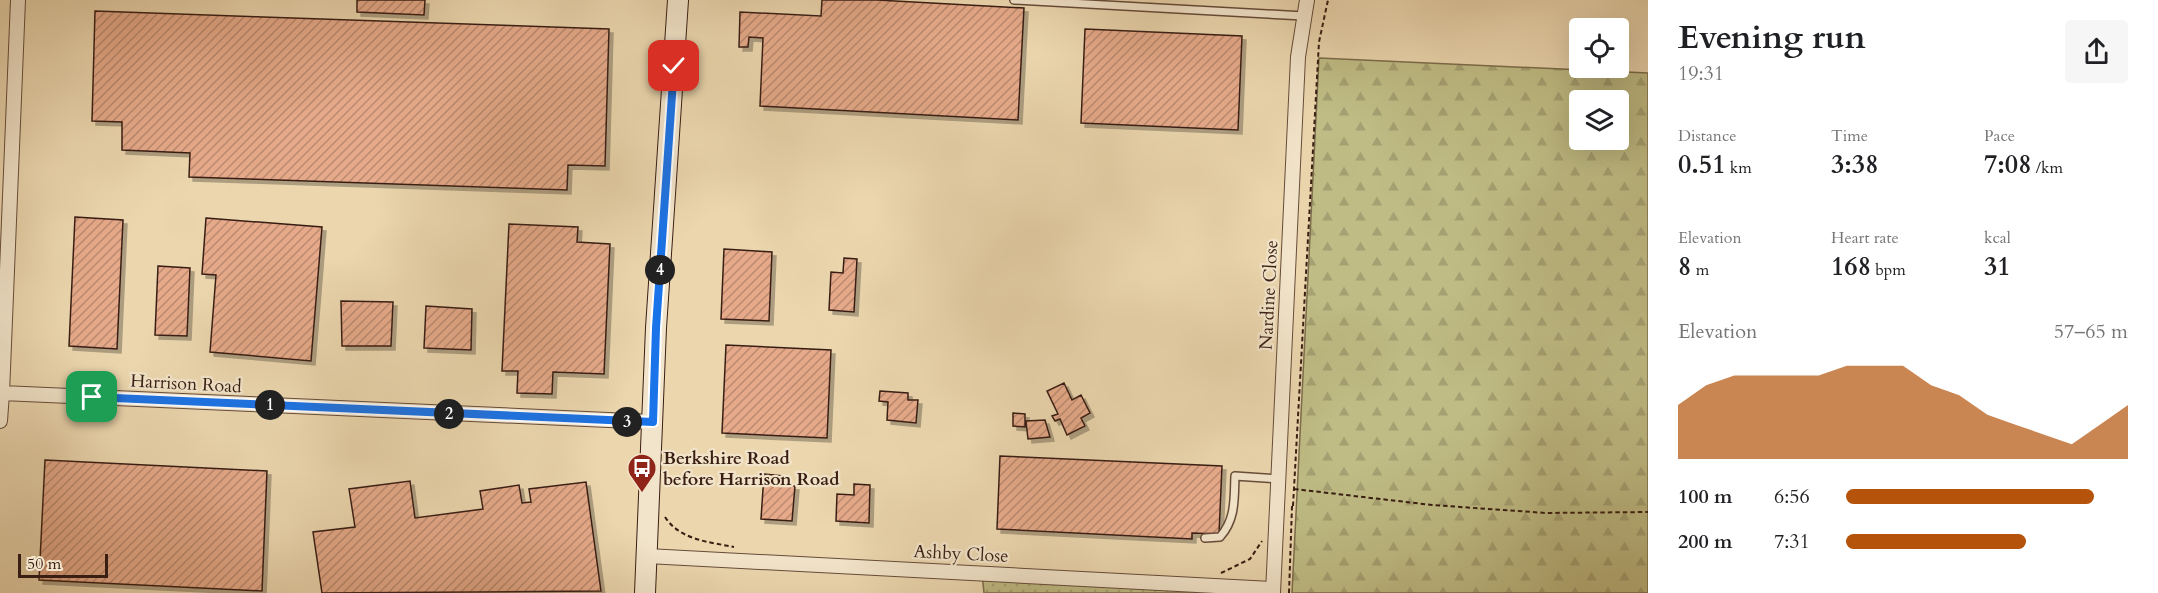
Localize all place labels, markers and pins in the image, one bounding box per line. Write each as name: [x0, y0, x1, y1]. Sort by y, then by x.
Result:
pin: [648, 40, 699, 91]
pin: 4: [645, 255, 675, 285]
pin: [66, 371, 117, 422]
pin: 1: [255, 390, 285, 420]
pin: 2: [434, 399, 464, 429]
pin: 3: [612, 407, 642, 437]
place label: Berkshire Road before Harrison Road: [663, 446, 840, 492]
bus stop icon: Berkshire Road before Harrison Road: [626, 452, 658, 494]

